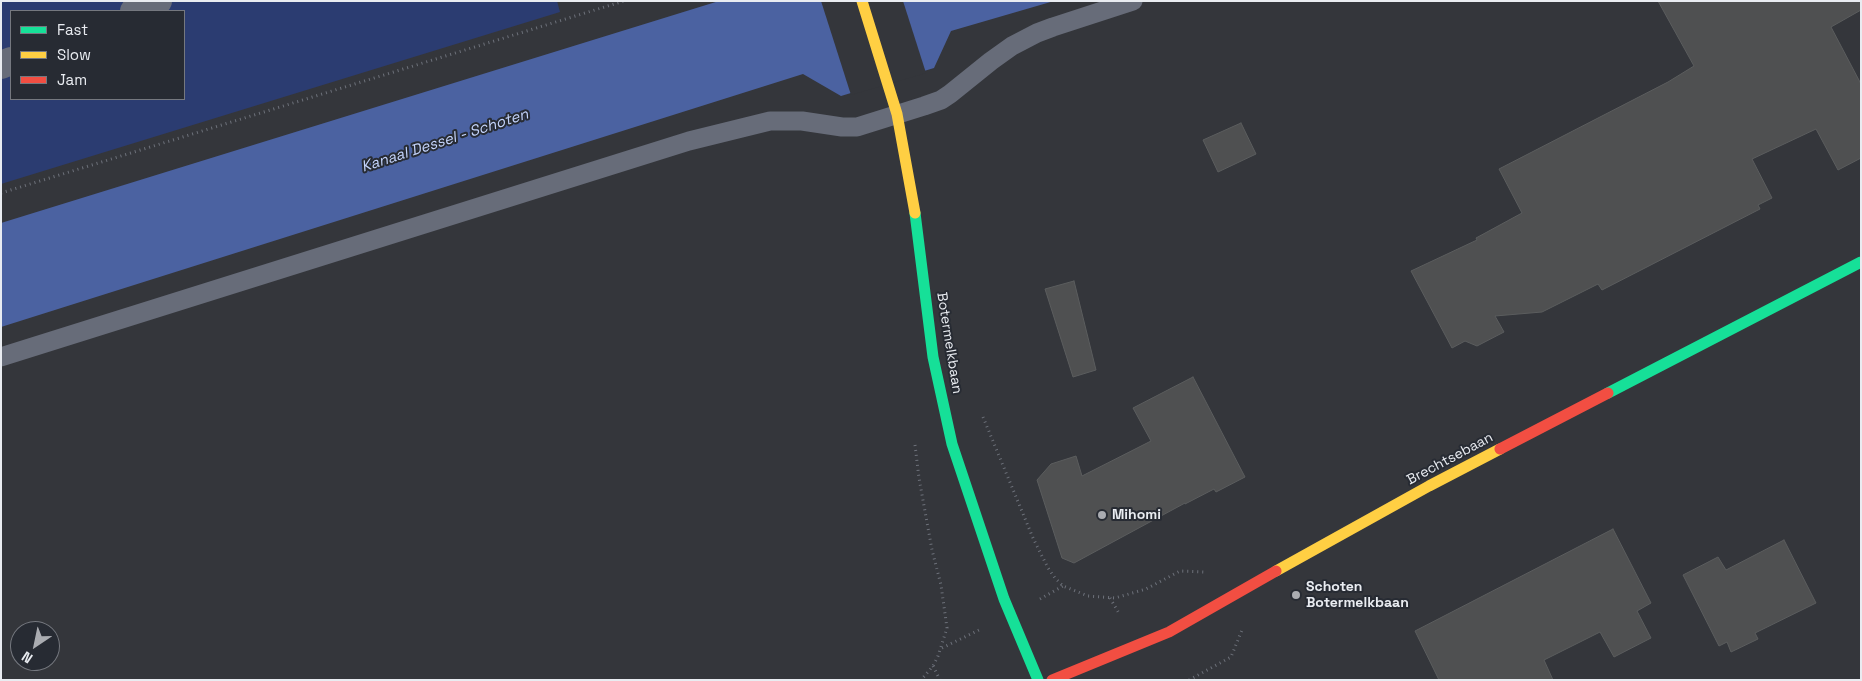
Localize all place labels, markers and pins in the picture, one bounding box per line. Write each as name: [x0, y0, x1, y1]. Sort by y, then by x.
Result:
place label: Mihomi: [1112, 507, 1161, 523]
marker: Mihomi: [1096, 509, 1108, 521]
place label: Schoten Botermelkbaan: [1306, 579, 1409, 612]
marker: Schoten Botermelkbaan: [1290, 589, 1302, 601]

